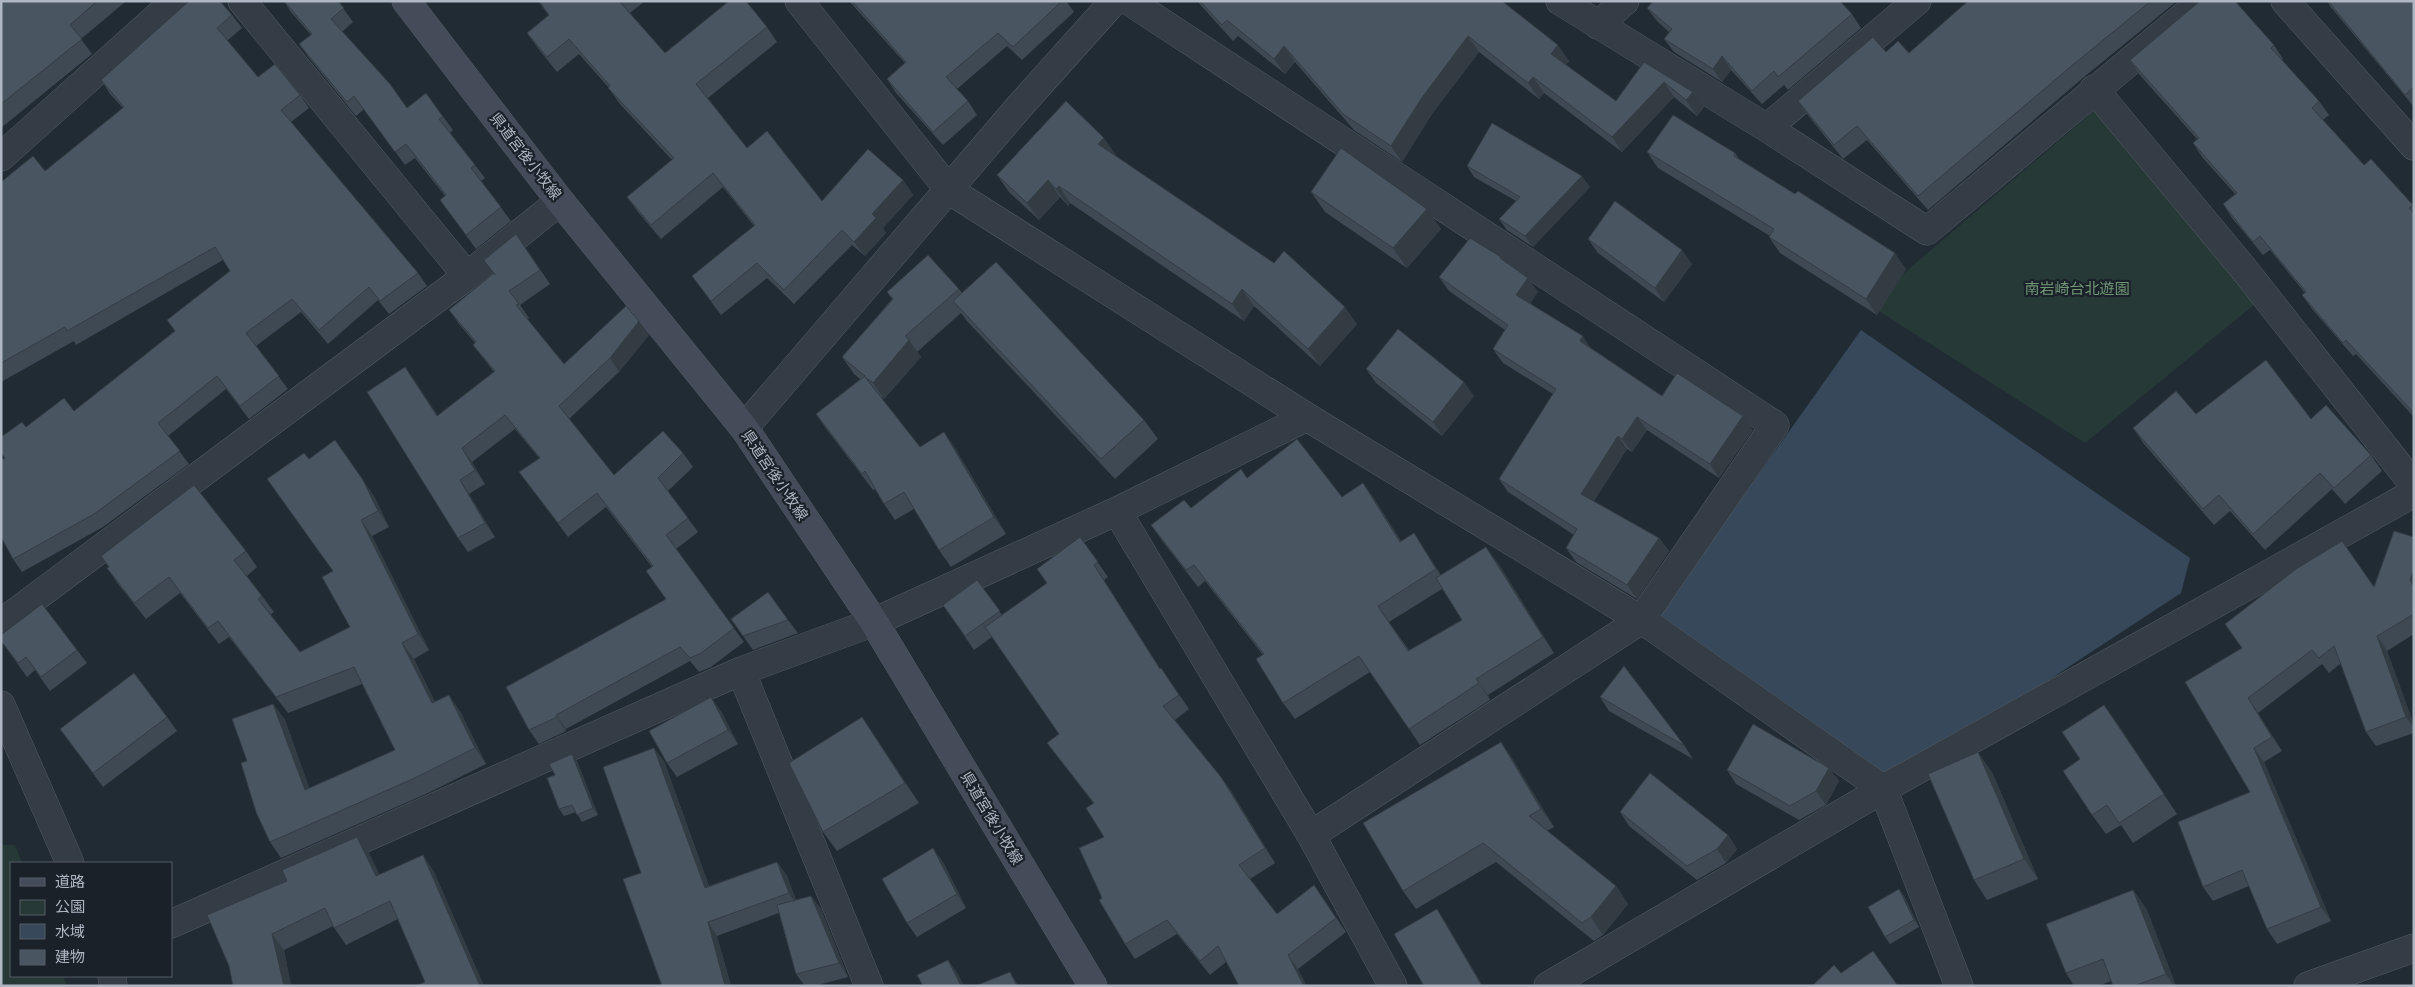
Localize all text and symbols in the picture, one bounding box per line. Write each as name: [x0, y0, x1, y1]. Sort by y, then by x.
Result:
street label: 県道宮後小牧線: [487, 109, 565, 203]
park label: 南岩崎台北遊園: [2024, 280, 2130, 297]
street label: 県道宮後小牧線: [739, 427, 811, 523]
street label: 県道宮後小牧線: [958, 769, 1026, 867]
legend: [10, 862, 172, 977]
text: 道路: [55, 873, 85, 890]
text: 公園: [55, 898, 85, 915]
text: 水域: [55, 923, 85, 940]
text: 建物: [55, 948, 85, 965]

